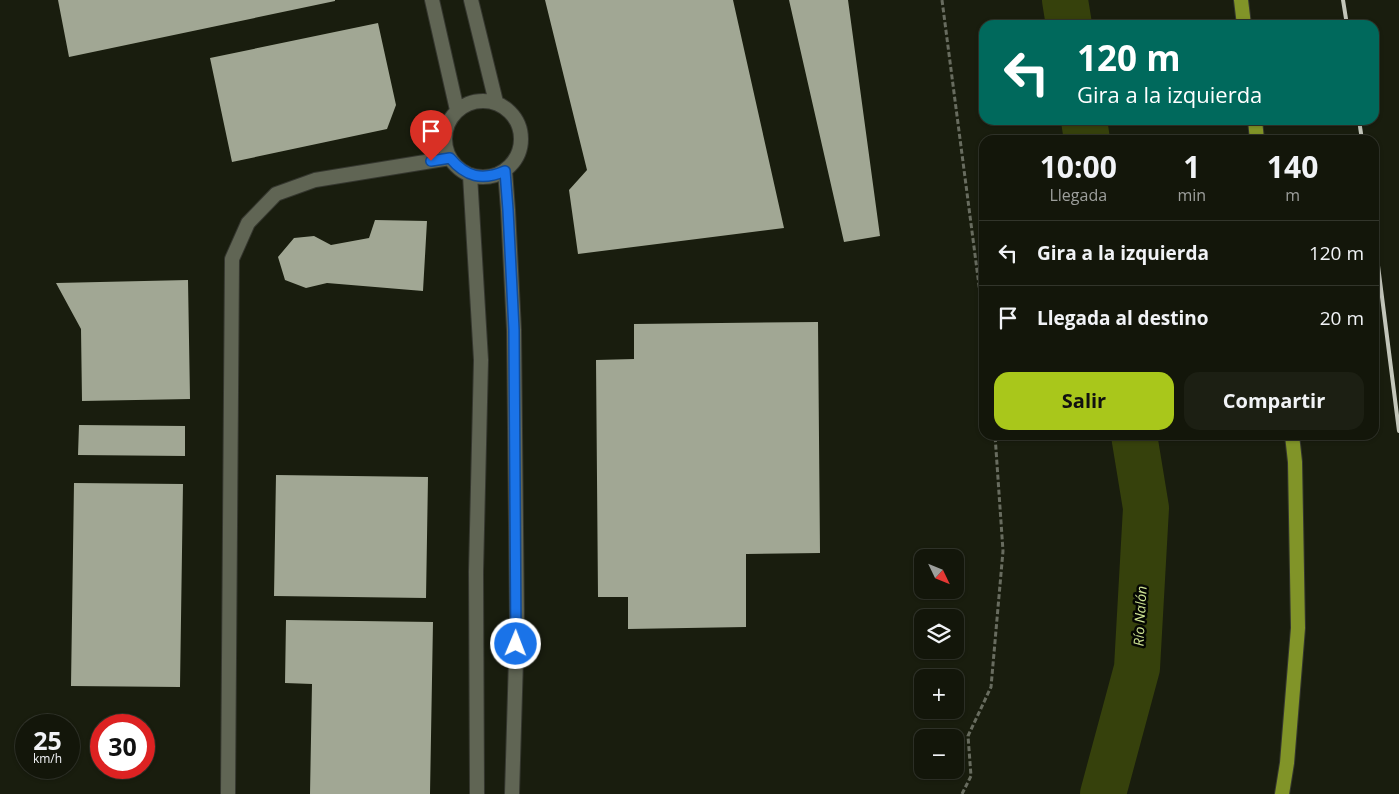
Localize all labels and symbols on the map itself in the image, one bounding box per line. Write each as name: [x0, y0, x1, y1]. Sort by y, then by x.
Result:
pin: [410, 110, 452, 161]
north arrow: [914, 549, 964, 599]
water label: Río Nalón: [1128, 585, 1151, 647]
position arrow: [489, 617, 541, 669]
speed limit sign: 30: [90, 714, 155, 779]

